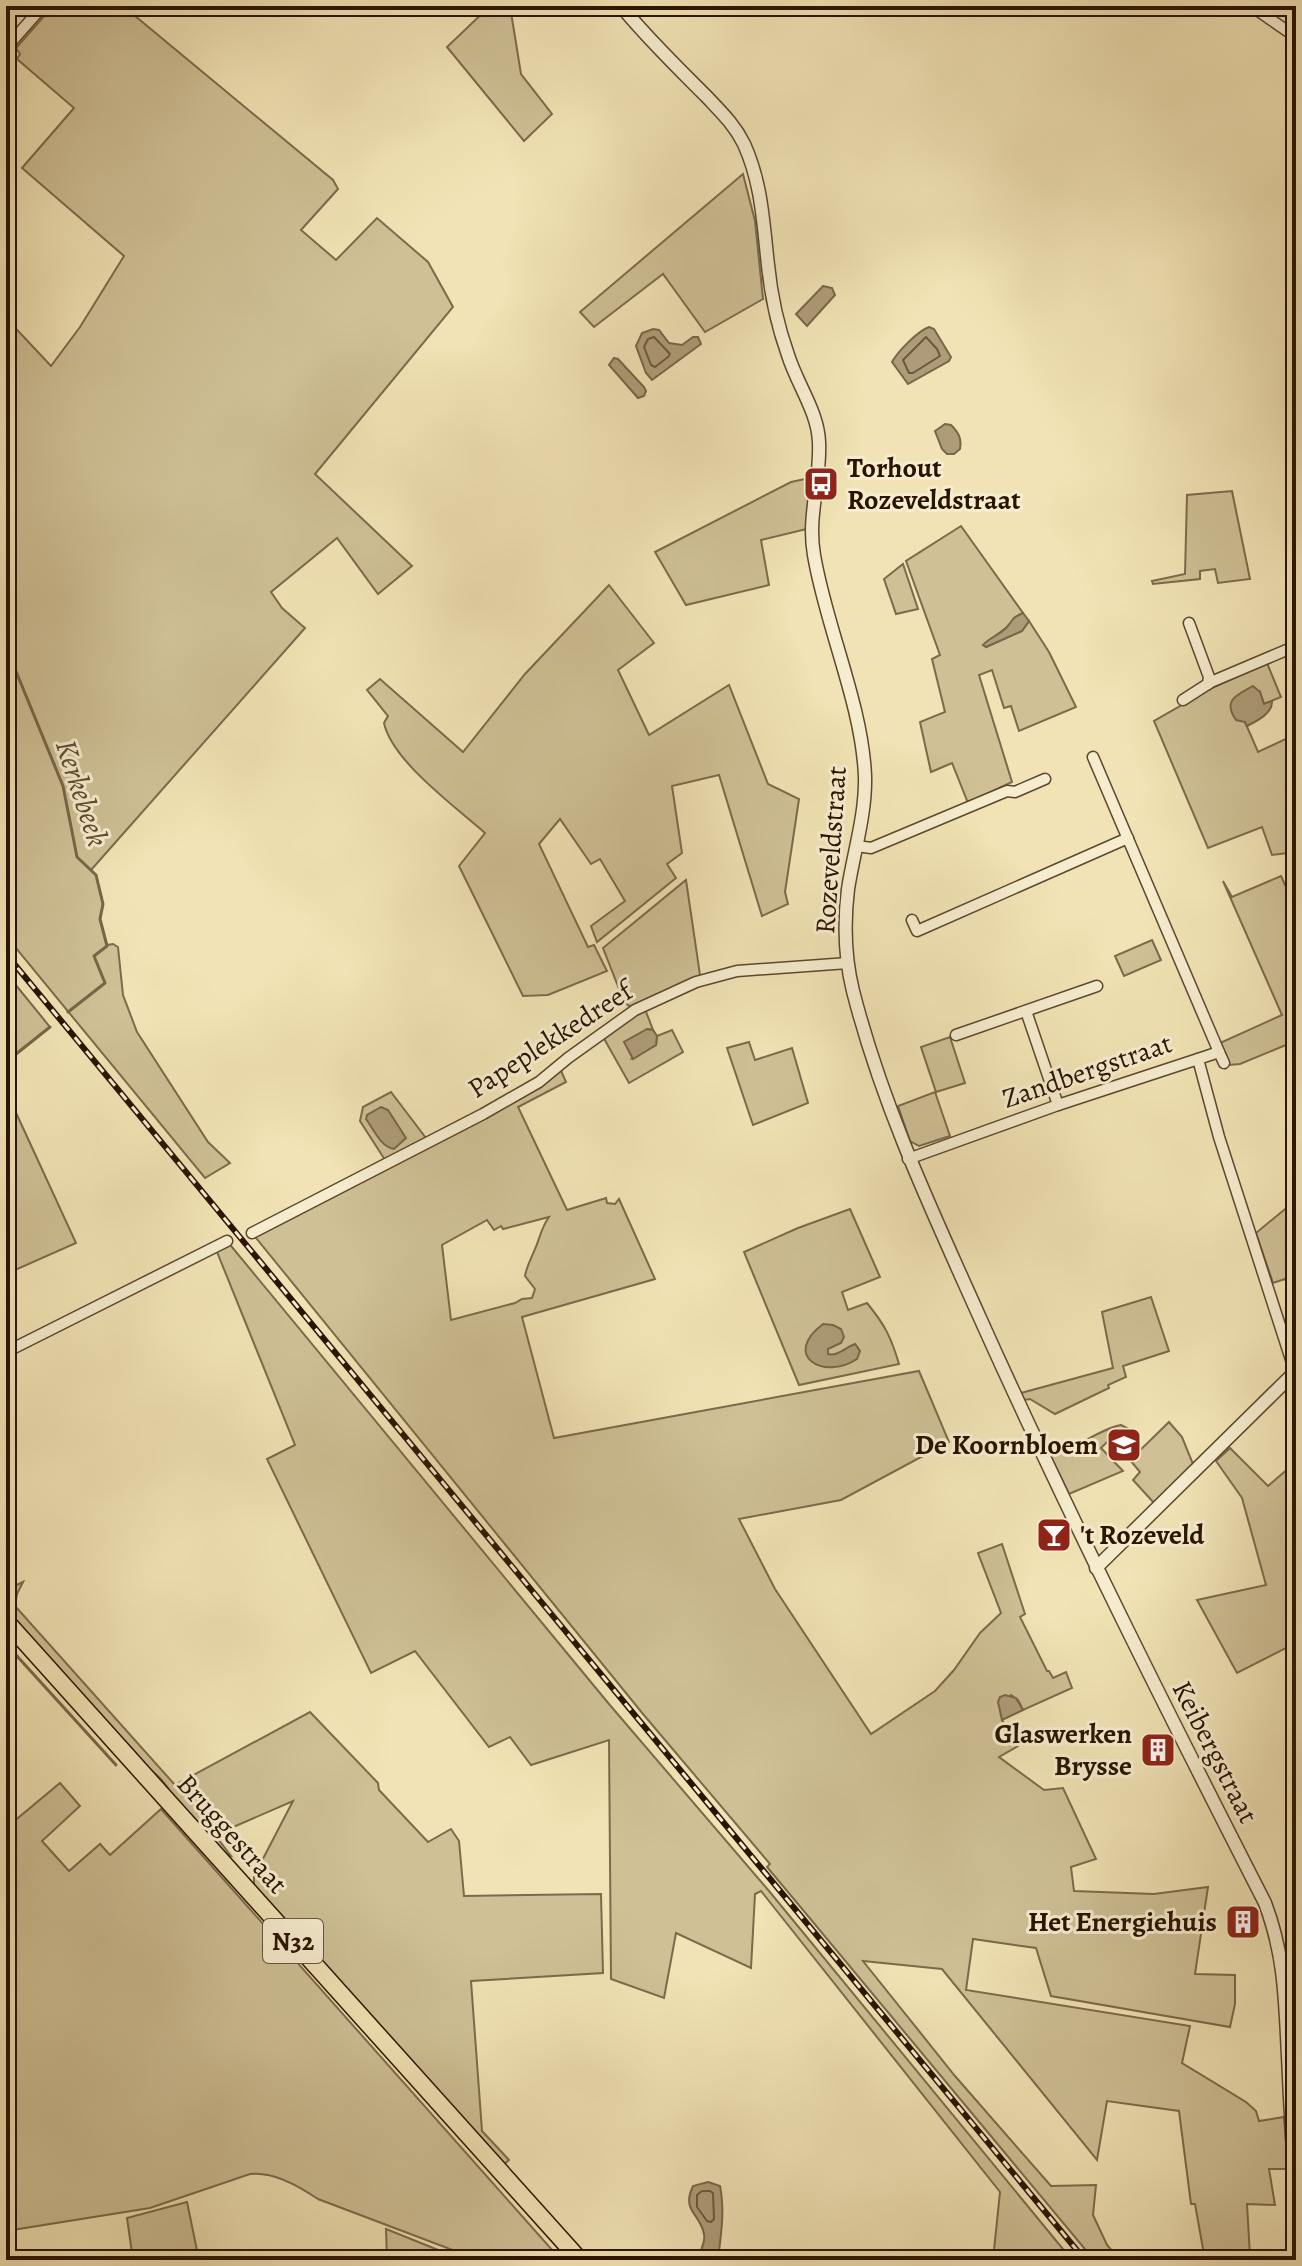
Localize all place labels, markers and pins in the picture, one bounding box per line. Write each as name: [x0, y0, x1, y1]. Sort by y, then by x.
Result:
place label: Torhout Rozeveldstraat: [847, 449, 1021, 519]
bus stop icon: Torhout Rozeveldstraat: [802, 465, 840, 503]
place label: De Koornbloem: [915, 1426, 1098, 1464]
school or university icon: De Koornbloem: [1105, 1426, 1143, 1464]
bar icon: 't Rozeveld: [1035, 1516, 1073, 1554]
place label: 't Rozeveld: [1080, 1516, 1205, 1554]
place label: Glaswerken Brysse: [995, 1715, 1132, 1785]
building icon: Glaswerken Brysse: [1139, 1731, 1177, 1769]
place label: Het Energiehuis: [1028, 1903, 1217, 1941]
building icon: Het Energiehuis: [1224, 1903, 1262, 1941]

